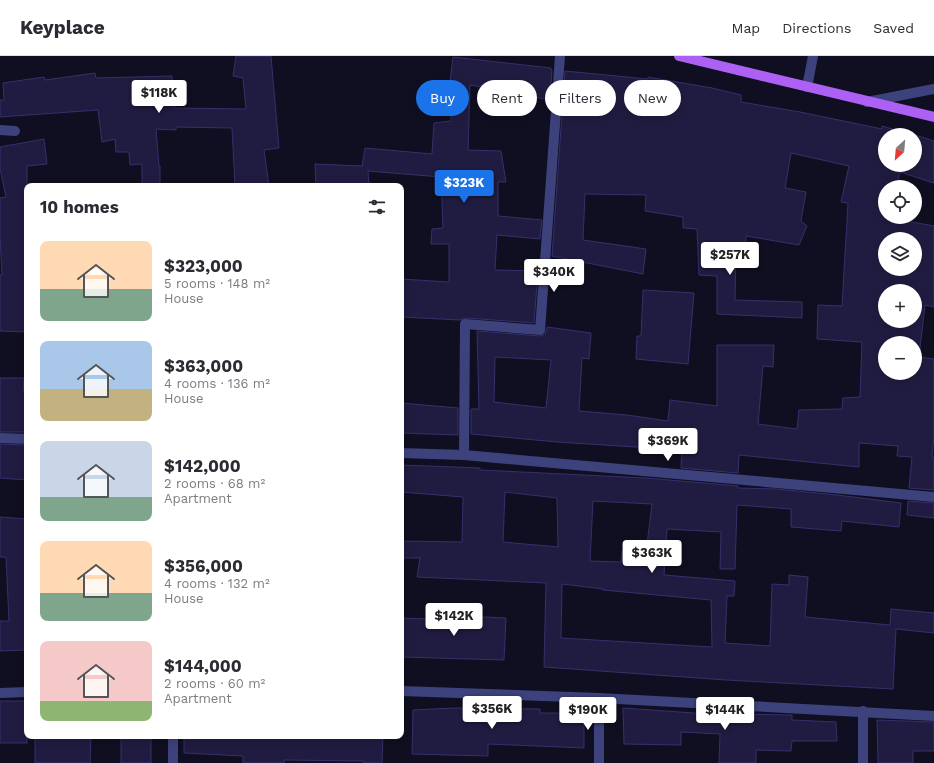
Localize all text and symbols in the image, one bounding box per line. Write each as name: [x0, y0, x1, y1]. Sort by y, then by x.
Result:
text: Keyplace: [20, 16, 105, 39]
text: Map: [732, 20, 760, 36]
text: Directions: [782, 20, 851, 36]
text: Saved: [873, 20, 914, 36]
pin: $118K: [131, 80, 187, 114]
chip: Buy: [416, 80, 469, 116]
chip: Rent: [477, 80, 537, 116]
chip: Filters: [545, 80, 616, 116]
chip: New: [624, 80, 681, 116]
text: $118K: [141, 85, 177, 100]
north arrow: [878, 128, 922, 172]
map controls: [878, 128, 922, 380]
pin: $323K: [436, 170, 492, 204]
text: $323K: [444, 175, 484, 190]
button: locate: [878, 180, 922, 224]
icon: filters: [366, 196, 388, 218]
text: 10 homes: [40, 197, 119, 217]
button: layers: [878, 232, 922, 276]
pin: $257K: [702, 242, 758, 276]
text: $257K: [710, 247, 750, 262]
text: $323,000: [164, 256, 243, 276]
icon: home: [72, 257, 120, 305]
pin: $340K: [526, 259, 582, 293]
text: $340K: [533, 264, 575, 279]
text: 5 rooms · 148 m²: [164, 276, 270, 291]
button: +: [878, 284, 922, 328]
text: House: [164, 291, 204, 306]
button: −: [878, 336, 922, 380]
text: $363,000: [164, 356, 243, 376]
icon: home: [72, 357, 120, 405]
text: 4 rooms · 136 m²: [164, 376, 270, 391]
text: House: [164, 391, 204, 406]
pin: $369K: [640, 428, 696, 462]
text: $369K: [647, 433, 689, 448]
text: $142,000: [164, 456, 241, 476]
icon: home: [72, 457, 120, 505]
text: 2 rooms · 68 m²: [164, 476, 265, 491]
text: Apartment: [164, 491, 232, 506]
pin: $363K: [624, 540, 680, 574]
text: $363K: [632, 545, 672, 560]
text: $356,000: [164, 556, 243, 576]
icon: home: [72, 557, 120, 605]
text: 4 rooms · 132 m²: [164, 576, 270, 591]
text: House: [164, 591, 204, 606]
pin: $142K: [426, 603, 482, 637]
text: $142K: [435, 608, 473, 623]
text: $144,000: [164, 656, 242, 676]
icon: home: [72, 657, 120, 705]
text: 2 rooms · 60 m²: [164, 676, 265, 691]
text: Apartment: [164, 691, 232, 706]
pin: $356K: [464, 696, 520, 730]
pin: $190K: [560, 697, 616, 731]
pin: $144K: [697, 697, 753, 731]
text: $356K: [472, 701, 512, 716]
text: $190K: [568, 702, 608, 717]
text: $144K: [705, 702, 745, 717]

